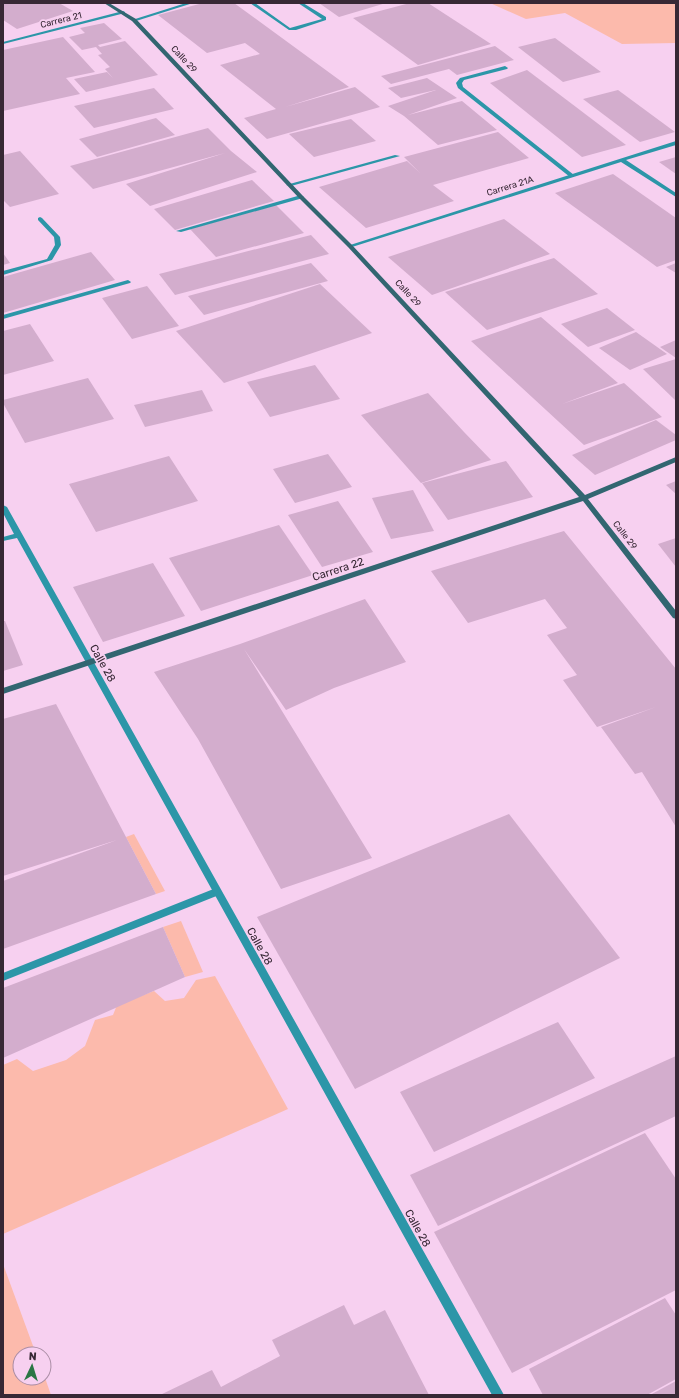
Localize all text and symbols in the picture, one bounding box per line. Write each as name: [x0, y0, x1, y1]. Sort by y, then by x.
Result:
street label: Carrera 21: [39, 10, 83, 30]
street label: Calle 29: [169, 43, 199, 75]
street label: Carrera 21A: [485, 174, 535, 198]
street label: Calle 29: [393, 277, 423, 309]
street label: Calle 29: [611, 519, 639, 551]
street label: Carrera 22: [311, 555, 366, 584]
street label: Calle 28: [87, 642, 118, 684]
street label: Calle 28: [244, 925, 275, 967]
street label: Calle 28: [402, 1207, 433, 1249]
north arrow: [12, 1346, 52, 1386]
text: N: [28, 1350, 37, 1363]

